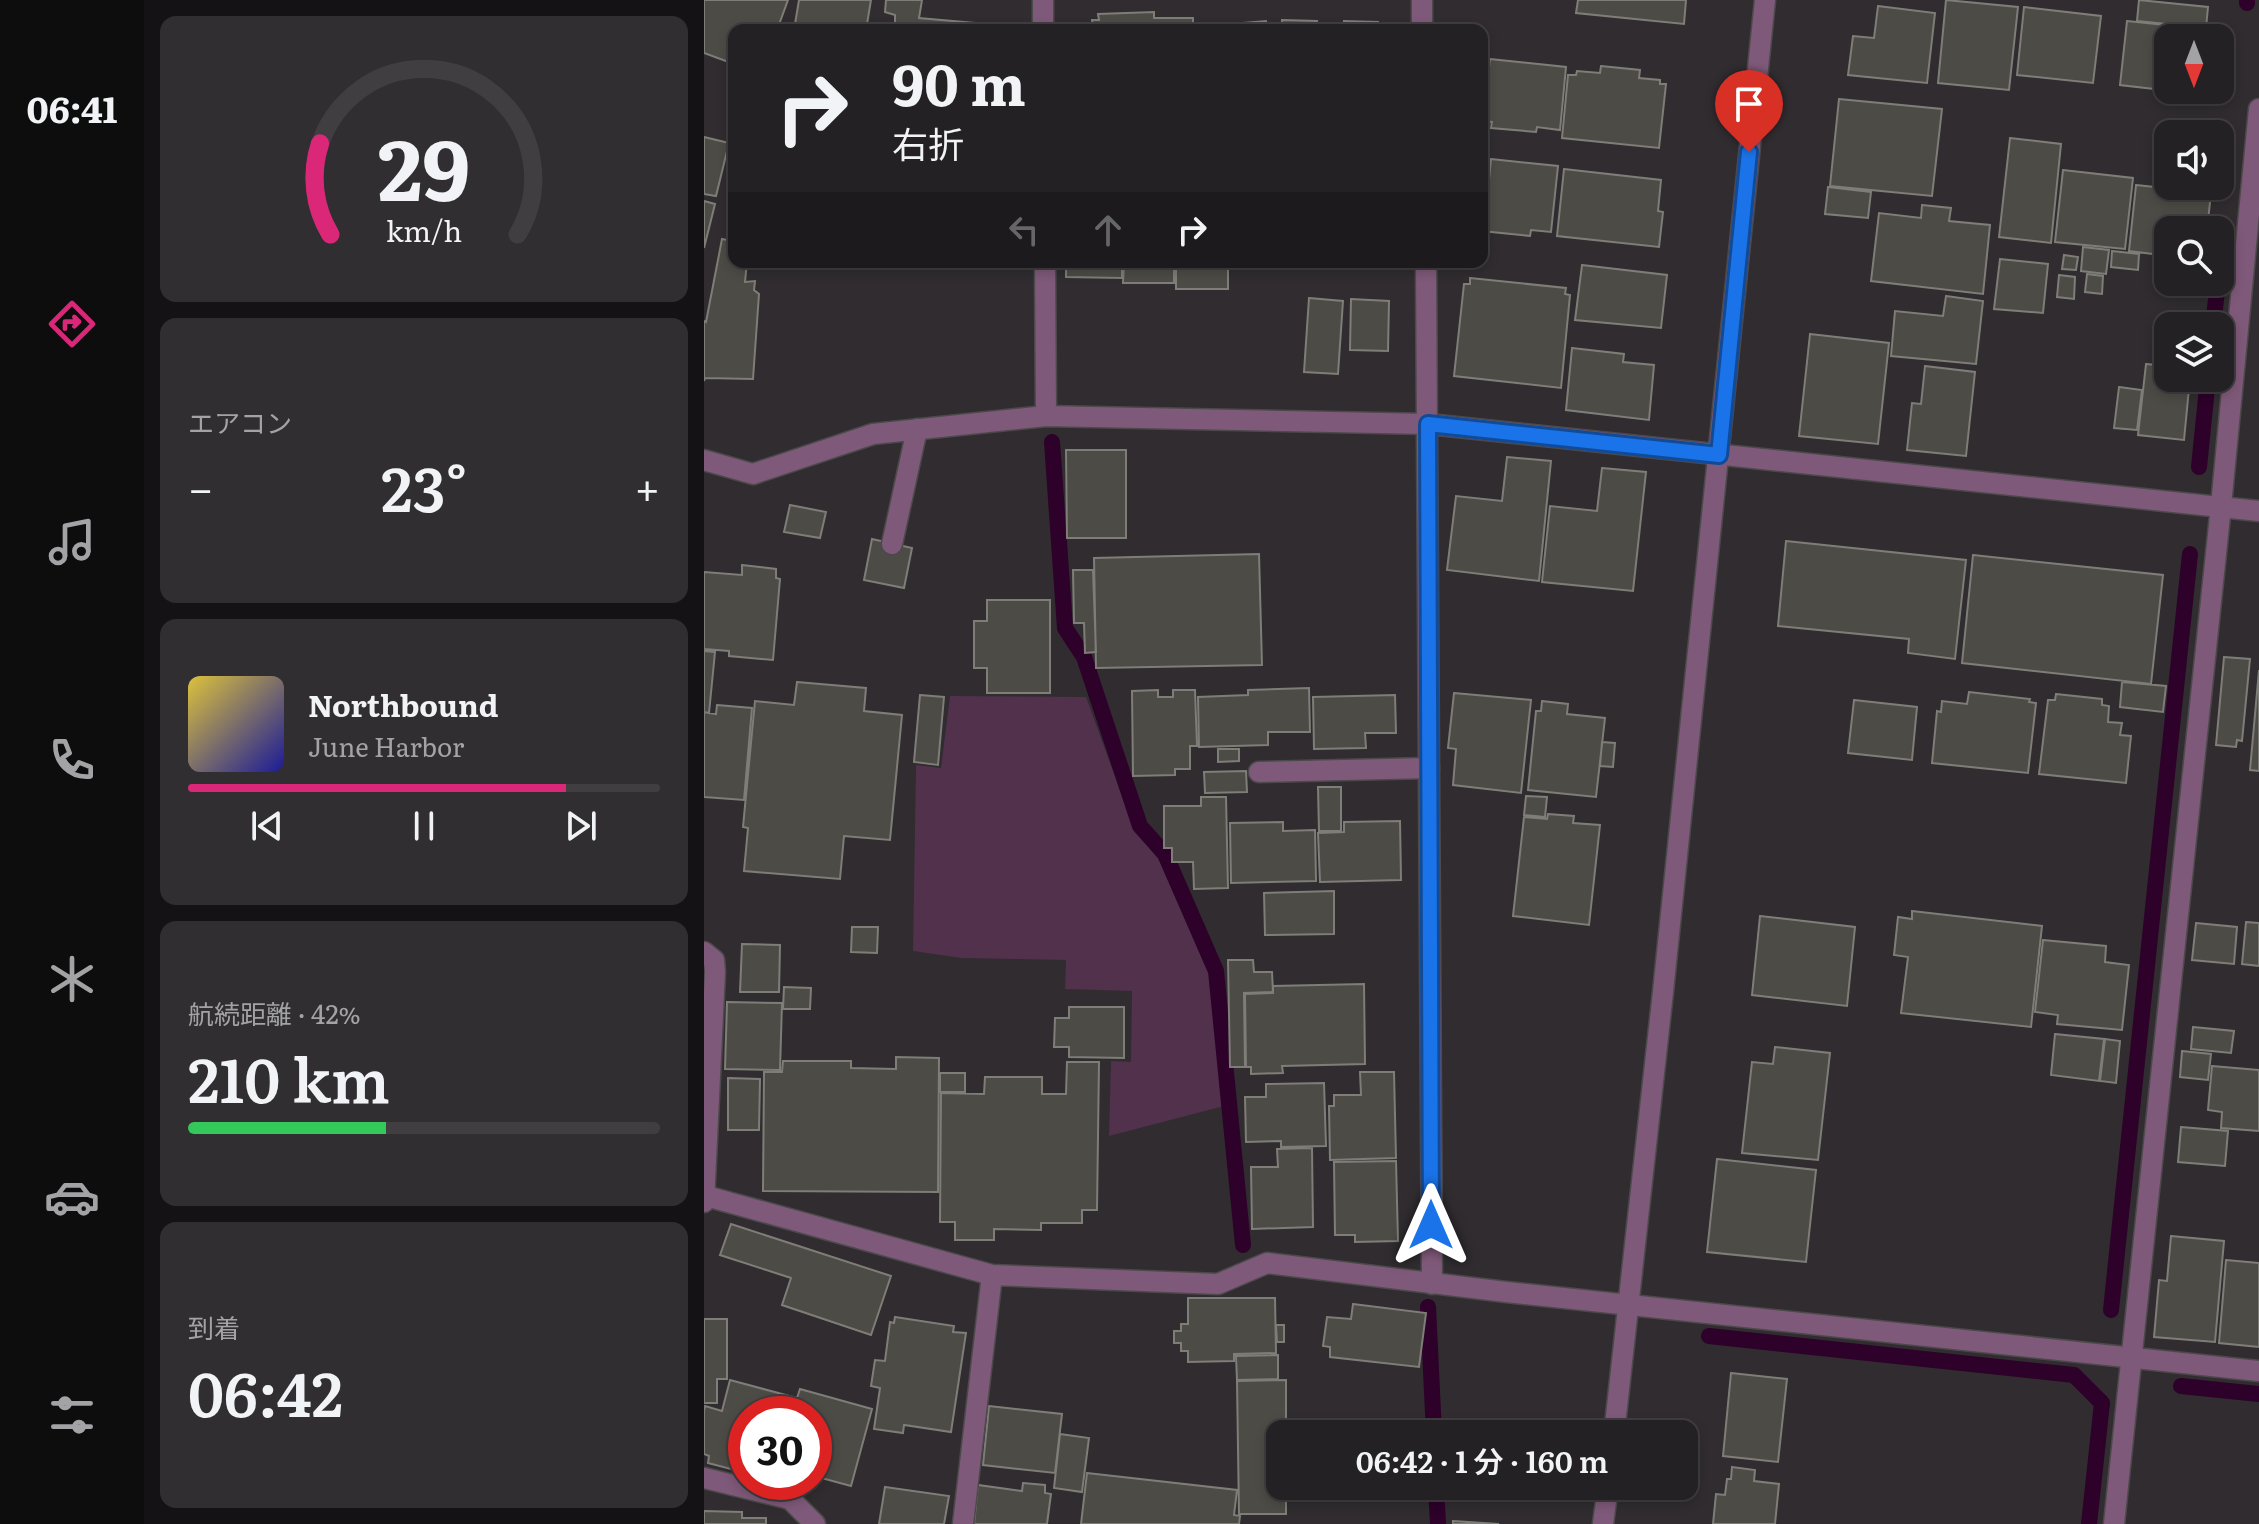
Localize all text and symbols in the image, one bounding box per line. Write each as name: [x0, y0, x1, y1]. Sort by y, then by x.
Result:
north arrow: [2154, 24, 2234, 104]
map controls: [2154, 24, 2234, 392]
text: 90 m: [892, 40, 1026, 123]
icon: right: [760, 56, 864, 160]
pin: [1715, 70, 1783, 152]
text: 06:41: [26, 81, 118, 134]
icon: arrive: [1727, 82, 1771, 126]
text: 29: [378, 102, 470, 226]
text: 右折: [892, 116, 964, 169]
button: sound: [2154, 120, 2234, 200]
text: km/h: [386, 208, 462, 251]
icon: left: [1002, 208, 1046, 252]
icon: ahead: [1086, 208, 1130, 252]
icon: right: [1170, 208, 1214, 252]
button: search: [2154, 216, 2234, 296]
icon: directions: [44, 296, 100, 352]
button: layers: [2154, 312, 2234, 392]
text: エアコン: [188, 402, 292, 441]
text: 23°: [381, 441, 467, 530]
text: −: [188, 453, 214, 519]
text: +: [634, 453, 660, 519]
icon: music: [44, 514, 100, 570]
text: Northbound: [308, 682, 499, 726]
text: June Harbor: [308, 726, 464, 765]
icon: phone: [44, 732, 100, 788]
icon: previous: [245, 804, 289, 848]
icon: pause: [402, 804, 446, 848]
icon: next: [559, 804, 603, 848]
icon: climate: [44, 951, 100, 1007]
text: 航続距離 · 42%: [188, 993, 361, 1032]
text: 210 km: [188, 1032, 390, 1121]
icon: car: [44, 1169, 100, 1225]
position arrow: [1389, 1183, 1473, 1267]
text: 到着: [188, 1307, 240, 1346]
text: 06:42: [188, 1346, 343, 1435]
icon: filters: [44, 1387, 100, 1443]
speed limit sign: 30: [728, 1396, 832, 1500]
text: 06:42 · 1 分 · 160 m: [1356, 1438, 1608, 1482]

